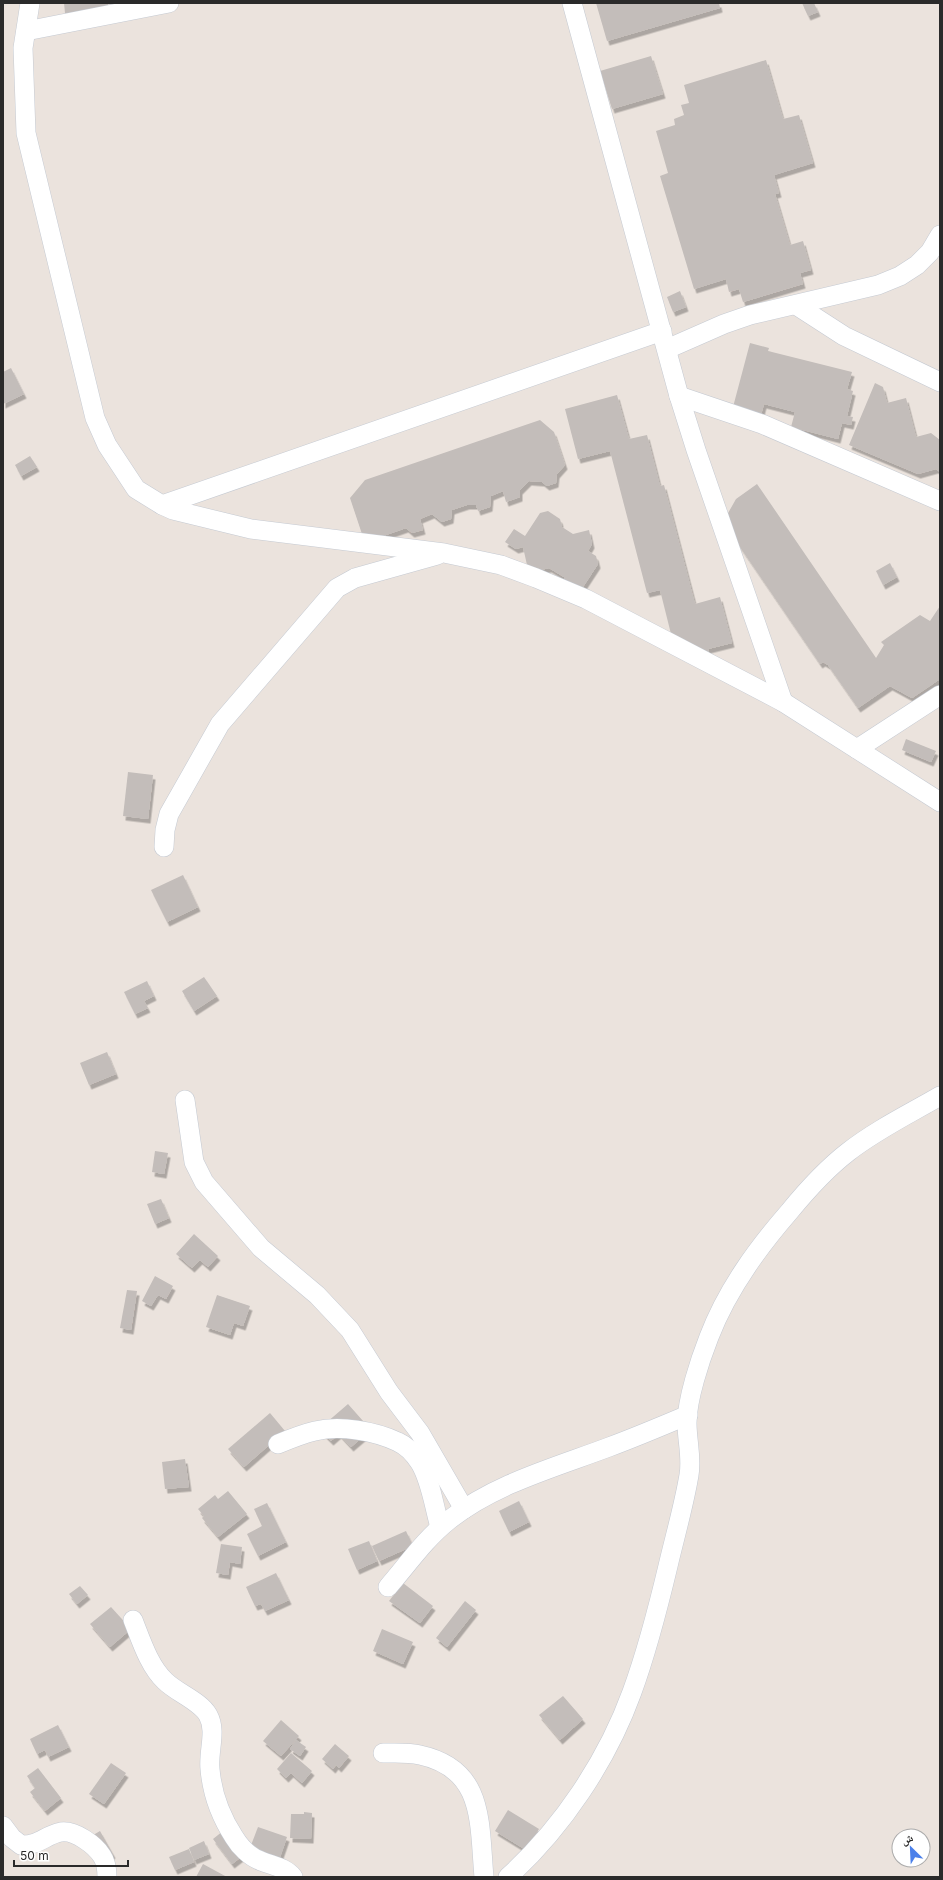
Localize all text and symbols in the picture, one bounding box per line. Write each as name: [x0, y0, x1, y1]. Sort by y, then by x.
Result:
north arrow: [891, 1828, 931, 1868]
text: ش: [899, 1830, 916, 1849]
scale bar: [14, 1842, 128, 1868]
text: 50 m: [20, 1848, 49, 1863]

